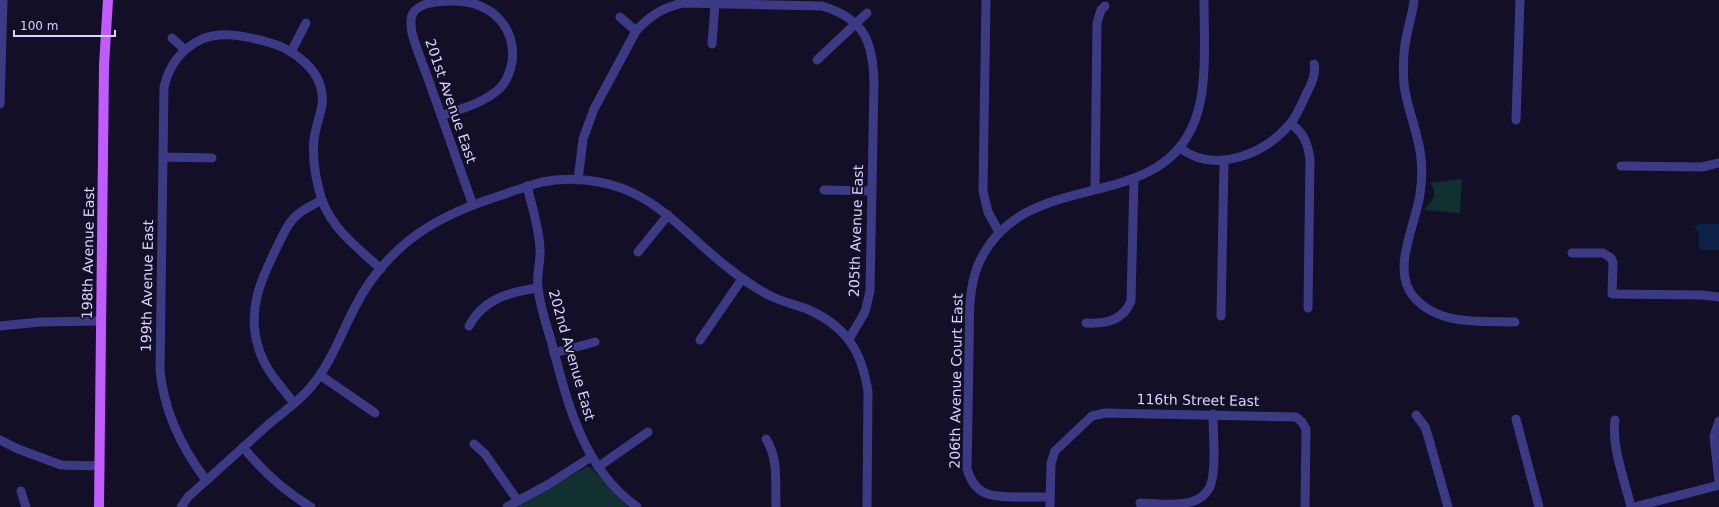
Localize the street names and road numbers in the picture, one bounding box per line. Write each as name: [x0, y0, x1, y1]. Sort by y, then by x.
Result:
street label: 201st Avenue East: [422, 37, 480, 166]
street label: 205th Avenue East: [846, 164, 866, 297]
street label: 198th Avenue East: [79, 186, 97, 319]
street label: 199th Avenue East: [138, 219, 156, 352]
street label: 202nd Avenue East: [546, 288, 599, 423]
street label: 206th Avenue Court East: [946, 293, 966, 469]
street label: 116th Street East: [1137, 391, 1260, 409]

